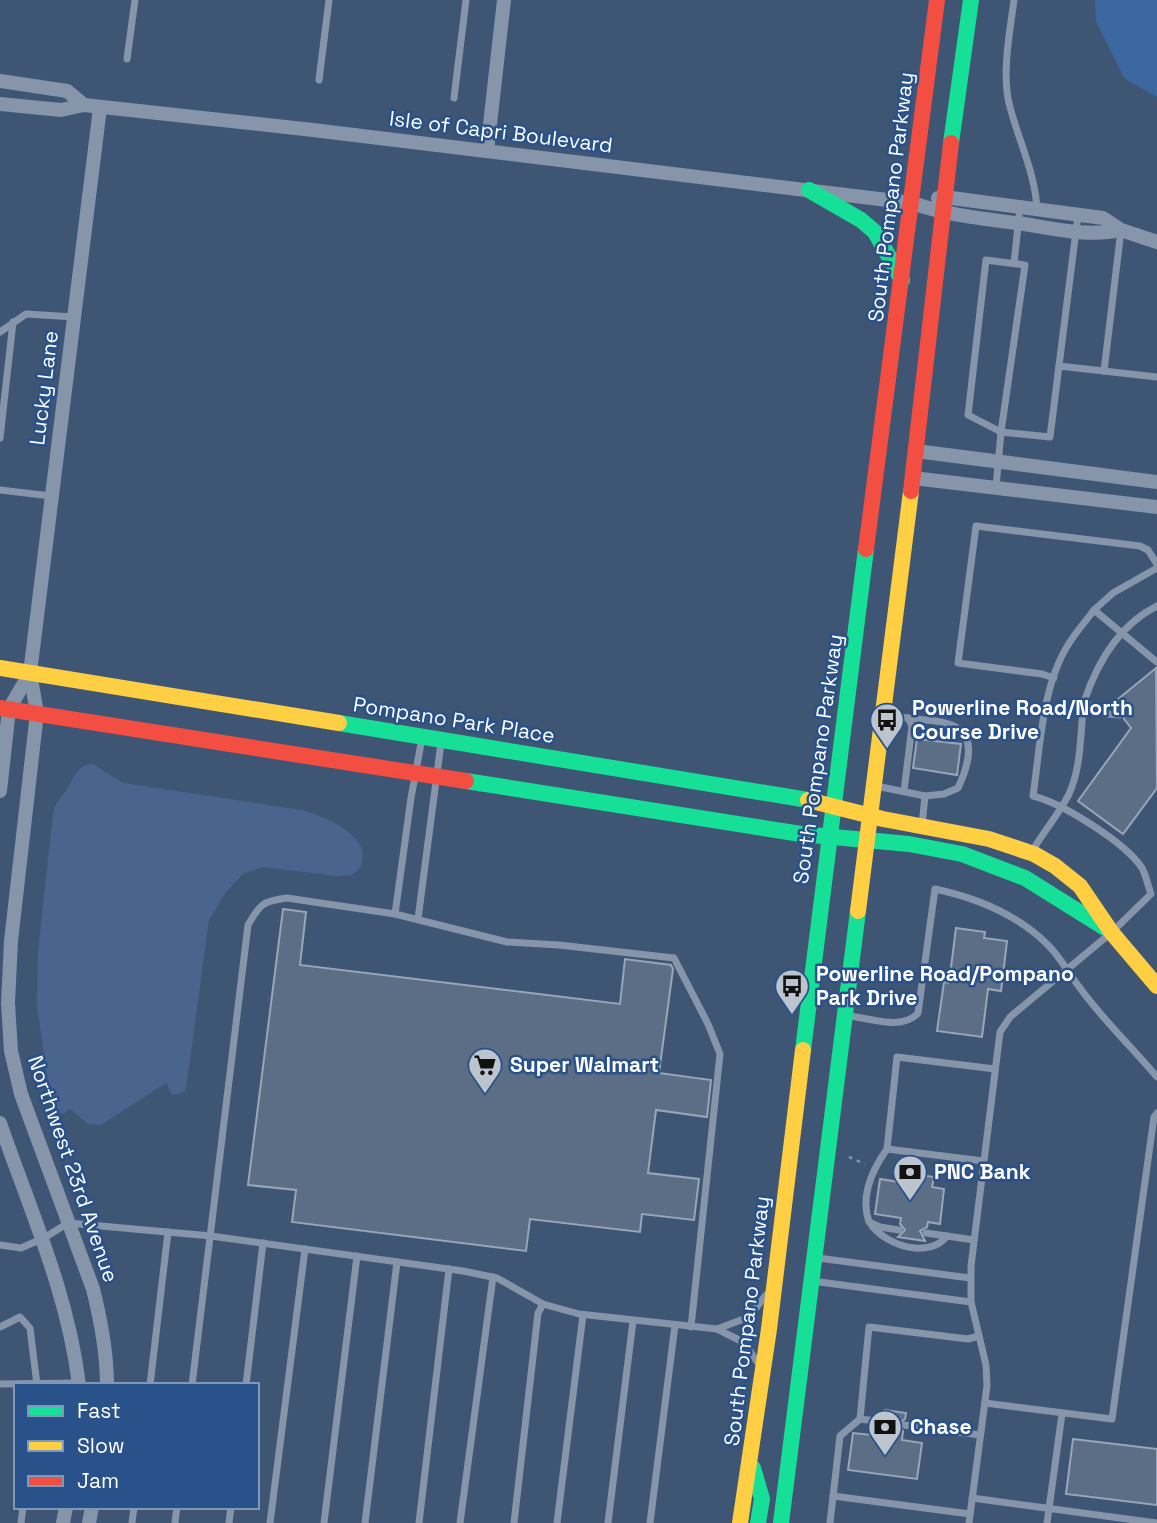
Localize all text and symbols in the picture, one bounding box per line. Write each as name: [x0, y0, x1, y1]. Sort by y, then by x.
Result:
street label: South Pompano Parkway: [862, 70, 919, 324]
street label: Isle of Capri Boulevard: [388, 104, 614, 159]
street label: Lucky Lane: [23, 329, 64, 447]
street label: South Pompano Parkway: [787, 632, 848, 885]
street label: Pompano Park Place: [351, 690, 557, 749]
place label: Powerline Road/North Course Drive: [912, 694, 1133, 745]
bus stop icon: Powerline Road/North Course Drive: [868, 701, 906, 750]
place label: Powerline Road/Pompano Park Drive: [816, 960, 1074, 1011]
bus stop icon: Powerline Road/Pompano Park Drive: [773, 967, 811, 1016]
supermarket icon: Super Walmart: [466, 1046, 504, 1095]
place label: Super Walmart: [510, 1051, 659, 1078]
street label: Northwest 23rd Avenue: [22, 1052, 125, 1286]
bank icon: PNC Bank: [891, 1153, 929, 1202]
place label: PNC Bank: [934, 1158, 1031, 1185]
street label: South Pompano Parkway: [718, 1194, 775, 1448]
legend: [14, 1383, 259, 1509]
text: Fast: [77, 1397, 121, 1424]
bank icon: Chase: [866, 1408, 904, 1457]
place label: Chase: [910, 1413, 972, 1440]
text: Slow: [77, 1432, 125, 1459]
text: Jam: [77, 1467, 119, 1494]

